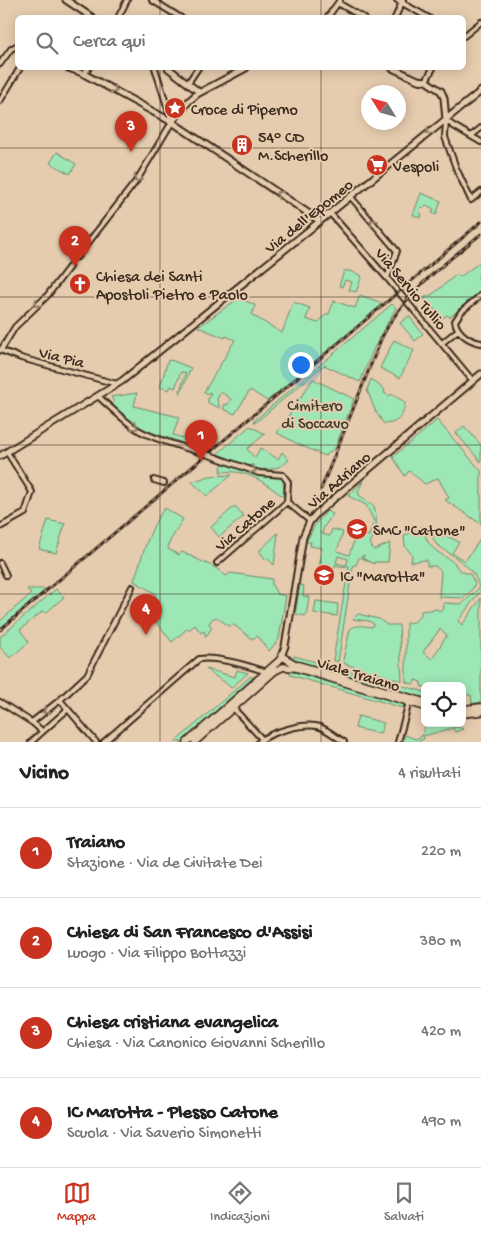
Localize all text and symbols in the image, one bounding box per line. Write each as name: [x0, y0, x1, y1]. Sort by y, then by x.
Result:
search box: [15, 15, 466, 70]
icon: search: [33, 29, 61, 57]
text: Cerca qui: [73, 31, 146, 54]
one-way arrow: [109, 84, 118, 94]
north arrow: [361, 85, 406, 130]
place icon: Croce di Piperno: [163, 96, 187, 120]
place label: Croce di Piperno: [191, 102, 298, 121]
pin: 3: [115, 111, 147, 152]
one-way arrow: [426, 127, 435, 135]
place label: 54° CD M.Scherillo: [258, 130, 328, 167]
building icon: 54° CD M.Scherillo: [230, 133, 254, 157]
supermarket icon: Vespoli: [365, 153, 389, 177]
place label: Vespoli: [392, 159, 439, 178]
one-way arrow: [134, 173, 143, 183]
street label: Via dell'Epomeo: [262, 176, 358, 260]
one-way arrow: [276, 191, 285, 200]
one-way arrow: [370, 219, 378, 228]
pin: 2: [59, 226, 91, 267]
street label: Via Servio Tullio: [369, 245, 449, 335]
place label: Chiesa dei Santi Apostoli Pietro e Paolo: [96, 269, 248, 306]
church icon: Chiesa dei Santi Apostoli Pietro e Paolo: [68, 272, 92, 296]
one-way arrow: [34, 298, 43, 307]
street label: Via Pia: [35, 344, 87, 374]
your location: [288, 352, 314, 378]
park label: Cimitero di Soccavo: [281, 398, 349, 435]
pin: 1: [185, 420, 217, 461]
one-way arrow: [130, 421, 139, 430]
street label: Via Adriano: [304, 449, 376, 515]
one-way arrow: [248, 464, 257, 474]
street label: Via Catone: [212, 494, 281, 558]
school or university icon: SMC "Catone": [345, 517, 369, 541]
place label: SMC "Catone": [373, 523, 466, 542]
school or university icon: IC "Marotta": [312, 563, 336, 587]
place label: IC "Marotta": [340, 569, 425, 588]
pin: 4: [130, 594, 162, 635]
street label: Viale Traiano: [313, 654, 402, 698]
map controls: [421, 682, 466, 727]
button: locate: [421, 682, 466, 727]
one-way arrow: [43, 705, 52, 713]
text: Vicino: [20, 762, 69, 787]
text: 4 risultati: [398, 765, 461, 784]
text: Traiano: [67, 832, 125, 855]
text: 1: [33, 843, 39, 862]
text: 220 m: [421, 843, 461, 862]
text: Stazione · Via de Civitate Dei: [67, 855, 262, 874]
text: Chiesa di San Francesco d'Assisi: [67, 922, 313, 945]
text: 2: [32, 933, 40, 952]
text: 380 m: [420, 933, 461, 952]
text: Luogo · Via Filippo Bottazzi: [67, 945, 246, 964]
text: Chiesa cristiana evangelica: [67, 1012, 278, 1035]
text: 3: [32, 1023, 40, 1042]
text: 420 m: [421, 1023, 461, 1042]
text: Chiesa · Via Canonico Giovanni Scherillo: [67, 1035, 325, 1054]
text: IC Marotta - Plesso Catone: [67, 1102, 278, 1125]
text: 4: [32, 1113, 40, 1132]
text: 490 m: [421, 1113, 461, 1132]
text: Scuola · Via Saverio Simonetti: [67, 1125, 262, 1144]
tab: Mappa: [57, 1179, 96, 1226]
tab: Indicazioni: [210, 1179, 270, 1226]
tab: Salvati: [384, 1179, 424, 1226]

